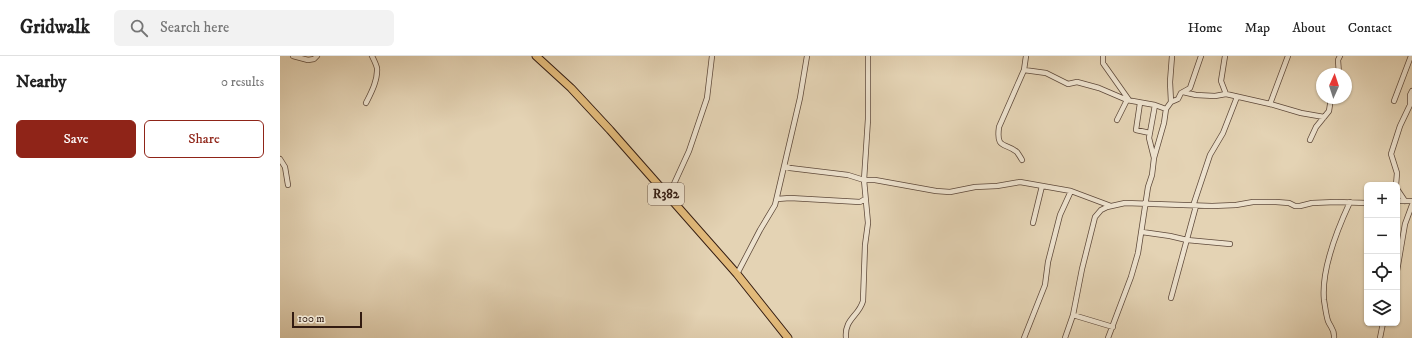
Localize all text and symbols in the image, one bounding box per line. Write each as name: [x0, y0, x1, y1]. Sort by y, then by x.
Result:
search box: [114, 10, 394, 46]
text: Gridwalk: [20, 16, 90, 39]
icon: search: [128, 17, 150, 39]
text: Search here: [160, 18, 229, 37]
text: Home: [1188, 19, 1222, 37]
text: Map: [1244, 19, 1270, 37]
text: About: [1292, 19, 1326, 37]
text: Contact: [1348, 19, 1392, 37]
north arrow: [1316, 68, 1352, 104]
text: Nearby: [16, 71, 66, 93]
text: 0 results: [221, 74, 264, 90]
button: Save: [16, 120, 136, 158]
button: Share: [144, 120, 264, 158]
map controls: [1364, 182, 1400, 326]
button: +: [1364, 182, 1400, 218]
road number: R382: [648, 183, 684, 205]
button: −: [1364, 218, 1400, 254]
button: locate: [1364, 254, 1400, 290]
button: layers: [1364, 290, 1400, 326]
scale bar: [292, 310, 362, 329]
text: 100 m: [298, 312, 324, 326]

